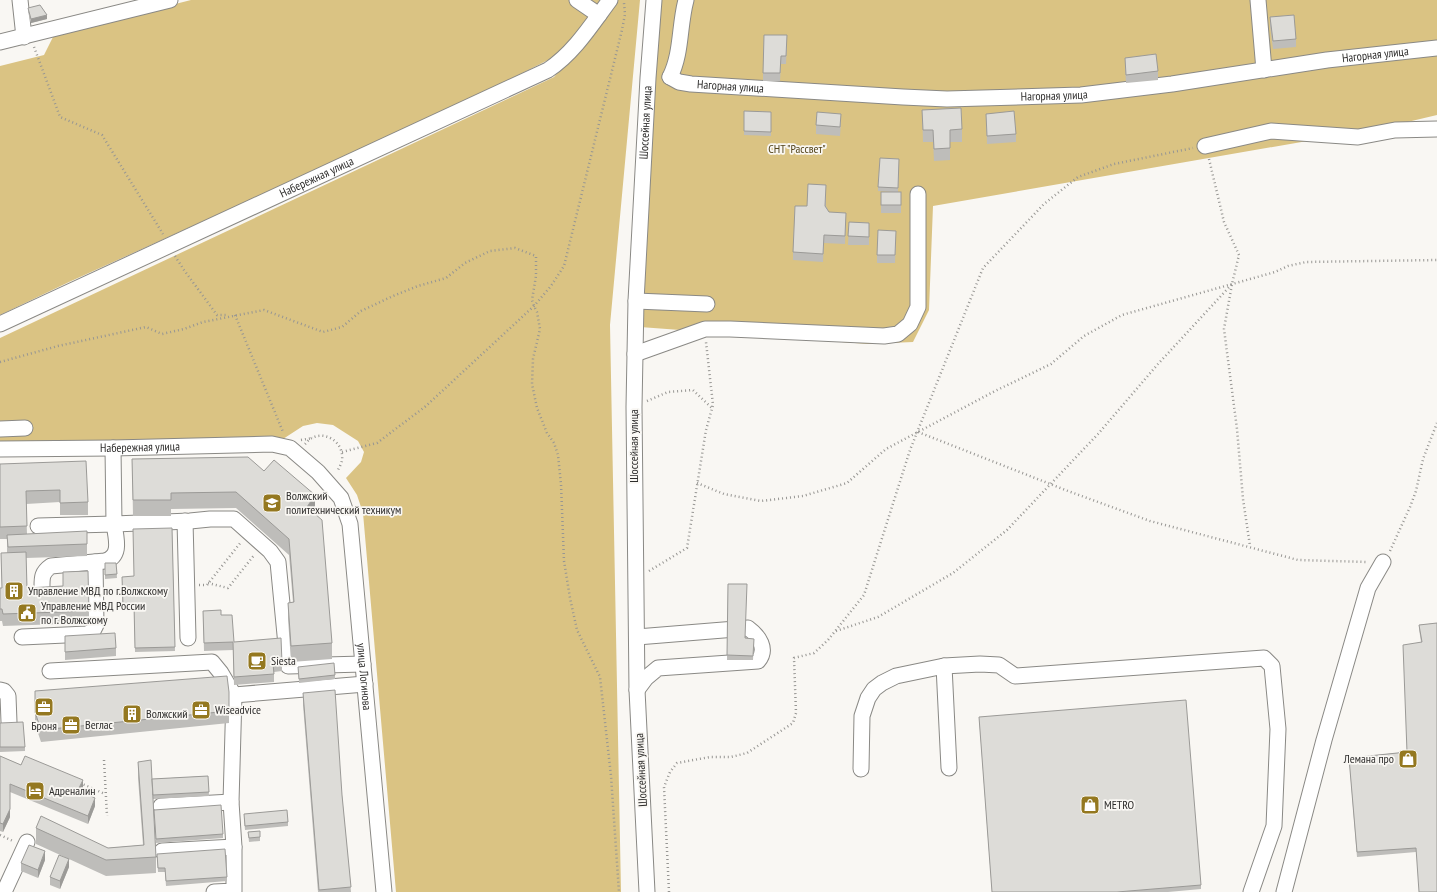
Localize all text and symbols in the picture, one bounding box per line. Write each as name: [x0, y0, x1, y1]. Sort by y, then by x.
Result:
street label: Нагорная улица: [1341, 43, 1409, 65]
street label: Нагорная улица: [697, 76, 765, 95]
street label: Шоссейная улица: [636, 85, 655, 160]
street label: Нагорная улица: [1020, 86, 1088, 104]
park label: СНТ "Рассвет": [768, 141, 826, 156]
street label: Набережная улица: [277, 153, 356, 200]
street label: Шоссейная улица: [626, 409, 641, 483]
street label: Набережная улица: [100, 438, 180, 455]
place label: Волжский политехнический техникум: [286, 488, 401, 517]
school or university icon: Волжский политехнический техникум: [261, 492, 283, 514]
building icon: Управление МВД по г.Волжскому: [3, 580, 25, 602]
place label: Управление МВД по г.Волжскому: [28, 583, 168, 598]
place label: Управление МВД России по г. Волжскому: [41, 598, 145, 627]
public building icon: Управление МВД России по г. Волжскому: [16, 602, 38, 624]
street label: улица Логинова: [354, 642, 375, 711]
cafe icon: Siesta: [246, 650, 268, 672]
place label: Siesta: [271, 653, 296, 668]
office icon: Броня: [33, 696, 55, 718]
office icon: Wiseadvice: [190, 699, 212, 721]
place label: Wiseadvice: [215, 702, 261, 717]
building icon: Волжский: [121, 703, 143, 725]
place label: Волжский: [146, 706, 188, 721]
office icon: Веглас: [60, 714, 82, 736]
place label: Веглас: [85, 717, 114, 732]
place label: Броня: [31, 718, 57, 733]
street label: Шоссейная улица: [631, 733, 650, 807]
shop icon: Лемана про: [1397, 748, 1419, 770]
place label: Лемана про: [1343, 751, 1394, 766]
hotel icon: Адреналин: [24, 780, 46, 802]
place label: Адреналин: [49, 783, 95, 798]
shop icon: METRO: [1079, 794, 1101, 816]
place label: METRO: [1104, 797, 1135, 812]

